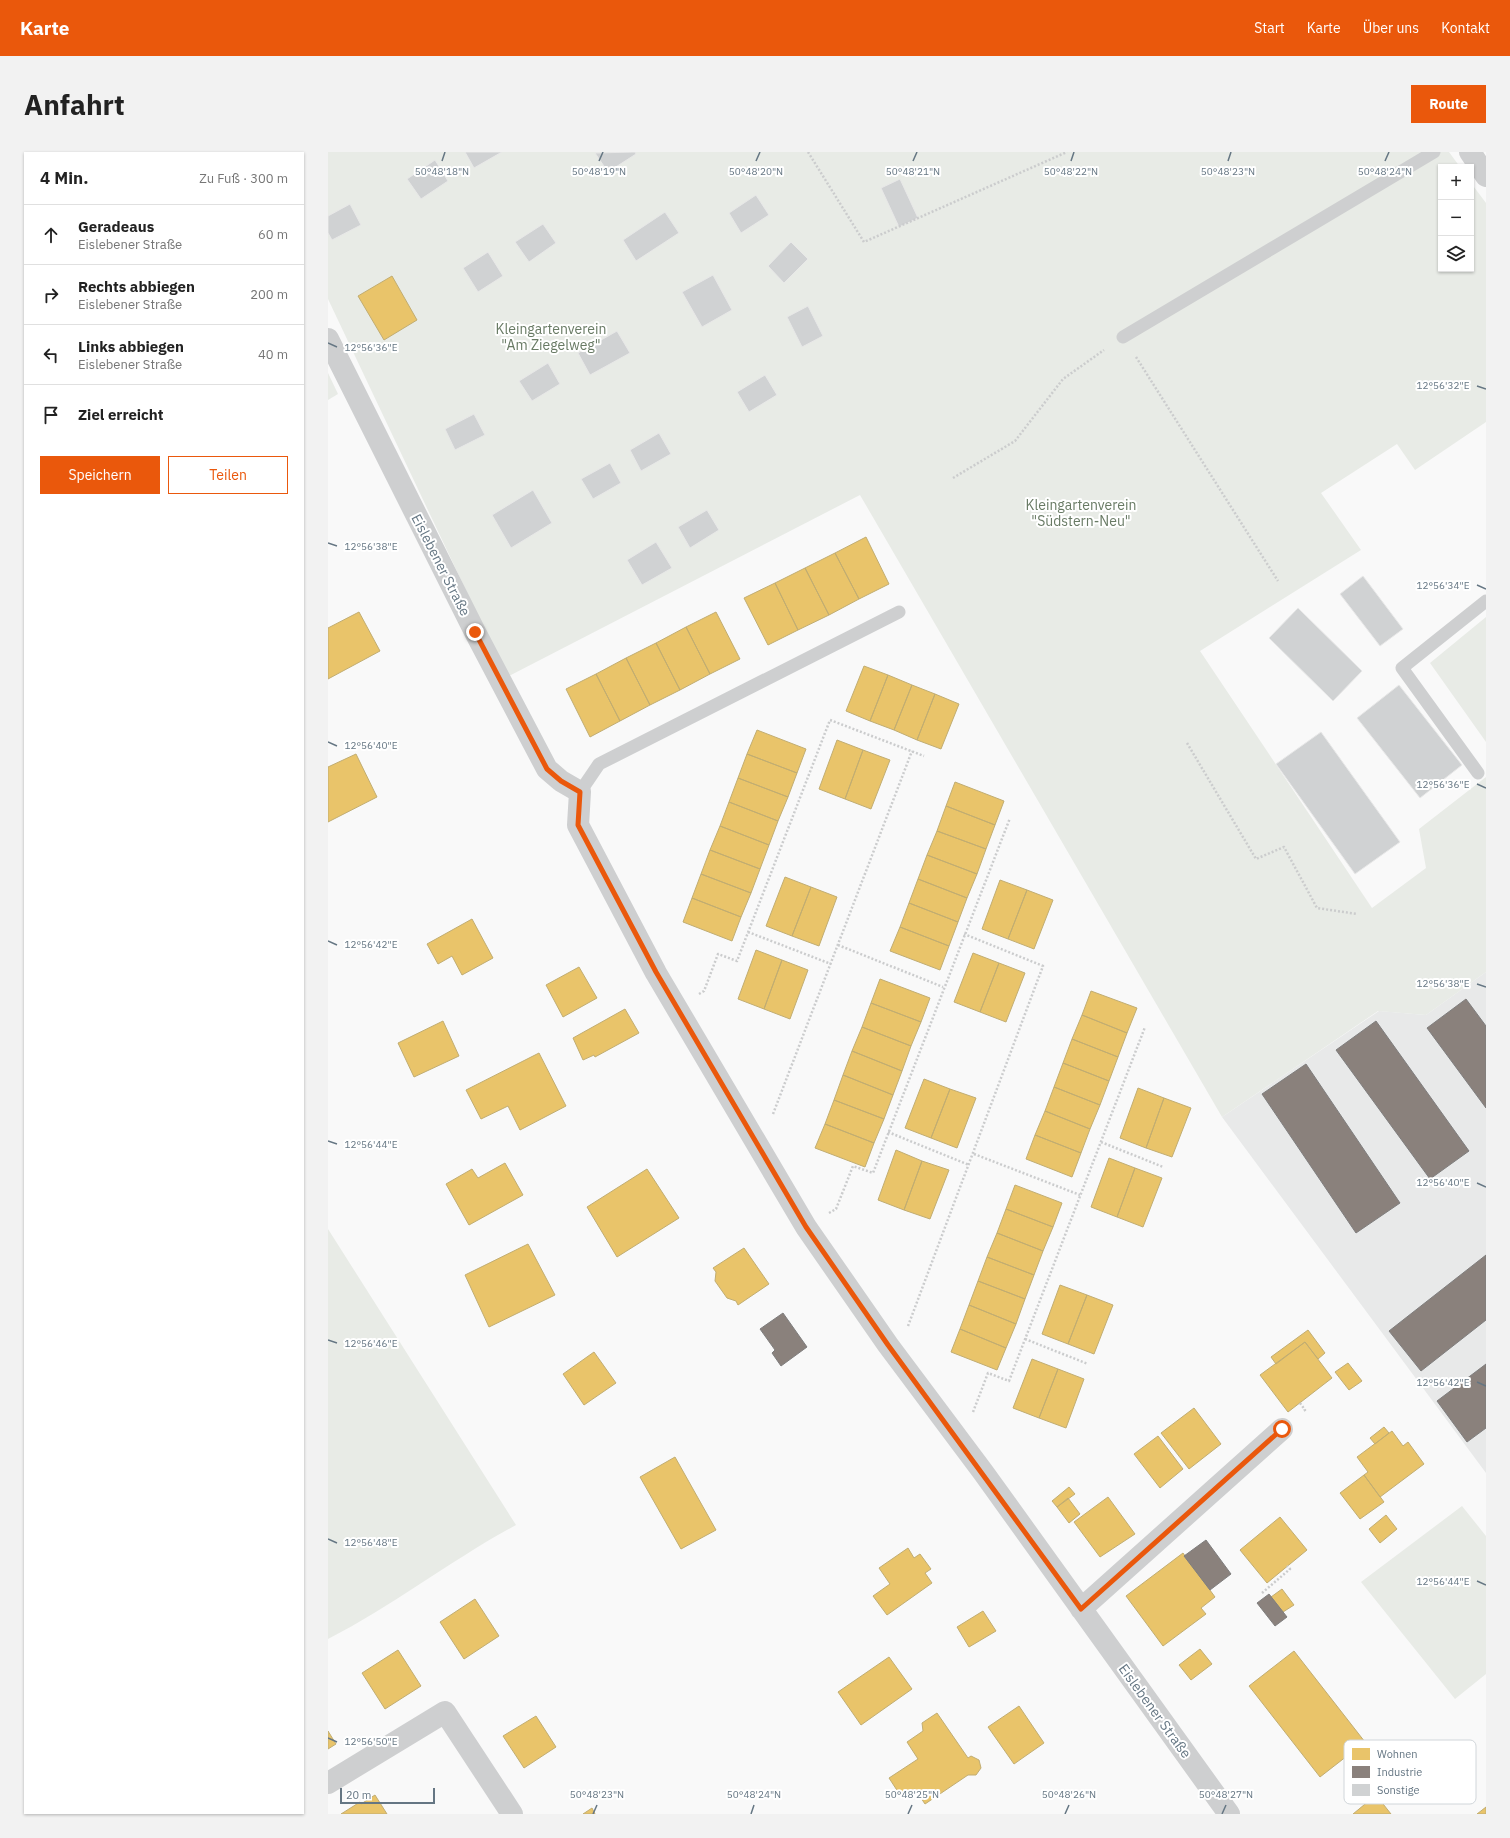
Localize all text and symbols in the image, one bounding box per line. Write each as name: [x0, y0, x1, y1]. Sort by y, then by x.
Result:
text: Karte: [20, 16, 69, 40]
text: Start: [1254, 19, 1285, 37]
text: Karte: [1307, 19, 1341, 37]
text: Über uns: [1363, 19, 1419, 37]
text: Kontakt: [1441, 19, 1490, 37]
button: Route: [1411, 85, 1486, 123]
text: Anfahrt: [24, 86, 125, 123]
map controls: [1438, 164, 1474, 272]
button: +: [1438, 164, 1474, 200]
text: 50°48'18"N: [415, 165, 469, 178]
text: 50°48'19"N: [572, 165, 626, 178]
text: 50°48'20"N: [729, 165, 783, 178]
text: 50°48'21"N: [886, 165, 940, 178]
text: 50°48'22"N: [1044, 165, 1098, 178]
text: 50°48'23"N: [1201, 165, 1255, 178]
text: 50°48'24"N: [1358, 165, 1412, 178]
text: 4 Min.: [40, 167, 88, 189]
text: Zu Fuß · 300 m: [199, 170, 288, 187]
button: −: [1438, 200, 1474, 236]
text: Geradeaus: [78, 217, 154, 236]
icon: ahead: [40, 224, 62, 246]
text: 60 m: [258, 226, 288, 243]
text: Eislebener Straße: [78, 236, 182, 253]
button: layers: [1438, 236, 1474, 272]
text: Rechts abbiegen: [78, 277, 195, 296]
icon: right: [40, 284, 62, 306]
text: 200 m: [250, 286, 288, 303]
text: Eislebener Straße: [78, 296, 182, 313]
park label: Kleingartenverein "Am Ziegelweg": [496, 320, 606, 354]
text: Links abbiegen: [78, 337, 184, 356]
text: 12°56'36"E: [344, 341, 398, 354]
icon: left: [40, 344, 62, 366]
text: 40 m: [258, 346, 288, 363]
text: Eislebener Straße: [78, 356, 182, 373]
text: 12°56'32"E: [1416, 379, 1470, 392]
icon: arrive: [40, 404, 62, 426]
text: Ziel erreicht: [78, 405, 164, 424]
button: Speichern: [40, 456, 160, 494]
button: Teilen: [168, 456, 288, 494]
park label: Kleingartenverein "Südstern-Neu": [1026, 496, 1136, 530]
street label: Eislebener Straße: [408, 511, 475, 619]
text: 12°56'38"E: [344, 540, 398, 553]
text: 12°56'34"E: [1416, 579, 1470, 592]
route end: [466, 623, 484, 641]
text: 12°56'40"E: [344, 739, 398, 752]
text: 12°56'36"E: [1416, 778, 1470, 791]
text: 12°56'42"E: [344, 938, 398, 951]
text: 12°56'38"E: [1416, 977, 1470, 990]
text: 12°56'44"E: [344, 1138, 398, 1151]
text: 12°56'40"E: [1416, 1176, 1470, 1189]
text: 12°56'46"E: [344, 1337, 398, 1350]
text: 12°56'42"E: [1416, 1376, 1470, 1389]
route start: [1273, 1420, 1291, 1438]
text: 12°56'48"E: [344, 1536, 398, 1549]
text: 12°56'44"E: [1416, 1575, 1470, 1588]
street label: Eislebener Straße: [1115, 1660, 1195, 1762]
text: 12°56'50"E: [344, 1735, 398, 1748]
legend: [1344, 1740, 1476, 1804]
text: Wohnen: [1377, 1747, 1418, 1761]
text: Industrie: [1377, 1765, 1422, 1779]
text: Sonstige: [1377, 1783, 1419, 1797]
scale bar: [340, 1786, 435, 1805]
text: 20 m: [346, 1788, 371, 1802]
text: 50°48'23"N: [570, 1788, 624, 1801]
text: 50°48'24"N: [727, 1788, 781, 1801]
text: 50°48'25"N: [885, 1788, 939, 1801]
text: 50°48'26"N: [1042, 1788, 1096, 1801]
text: 50°48'27"N: [1199, 1788, 1253, 1801]

